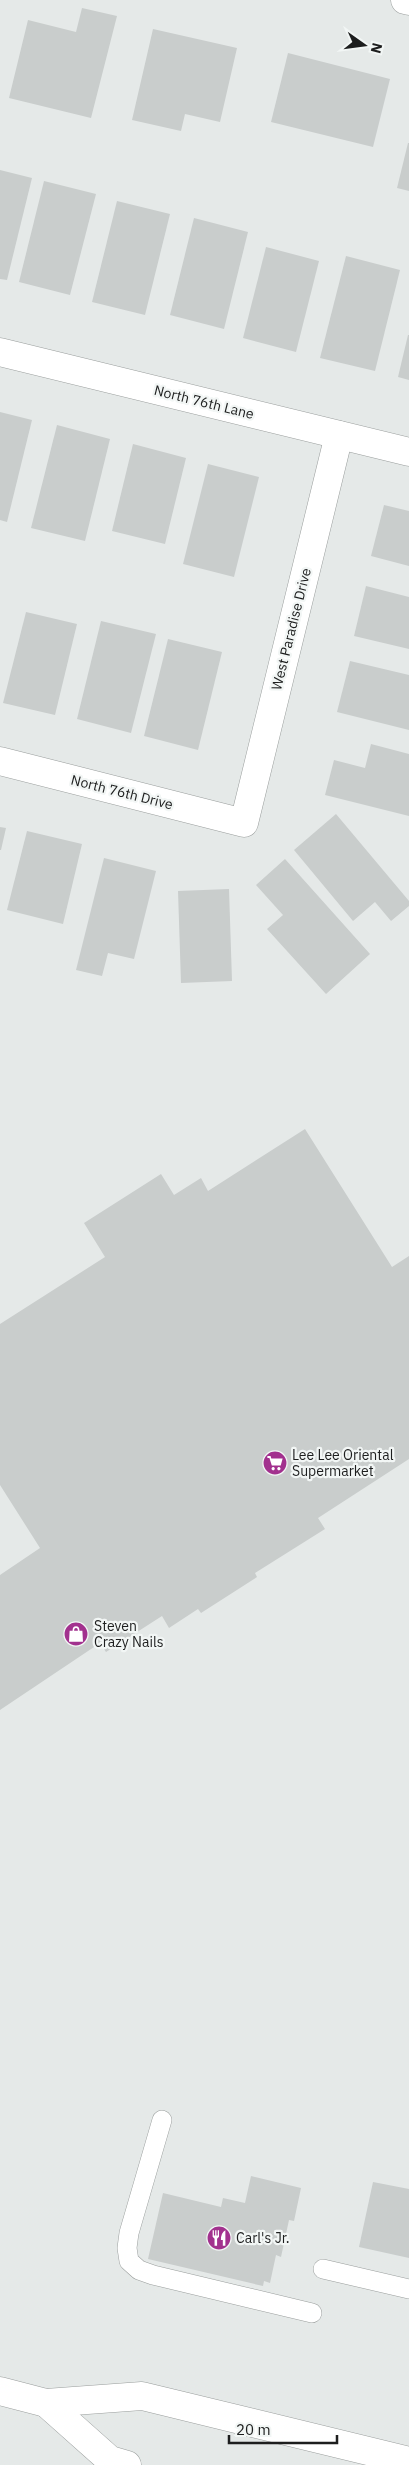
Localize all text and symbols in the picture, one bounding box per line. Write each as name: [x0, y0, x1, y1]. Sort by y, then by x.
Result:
north arrow: [339, 20, 389, 70]
text: N: [367, 41, 387, 55]
street label: North 76th Lane: [152, 381, 256, 423]
street label: West Paradise Drive: [267, 566, 315, 692]
street label: North 76th Drive: [69, 771, 175, 813]
place label: Lee Lee Oriental Supermarket: [292, 1446, 394, 1480]
supermarket icon: Lee Lee Oriental Supermarket: [262, 1450, 288, 1476]
place label: Steven Crazy Nails: [94, 1617, 164, 1651]
shop icon: Steven Crazy Nails: [63, 1621, 89, 1647]
restaurant icon: Carl's Jr.: [206, 2225, 232, 2251]
place label: Carl's Jr.: [236, 2229, 290, 2247]
scale bar: [229, 2412, 336, 2444]
text: 20 m: [236, 2420, 271, 2439]

